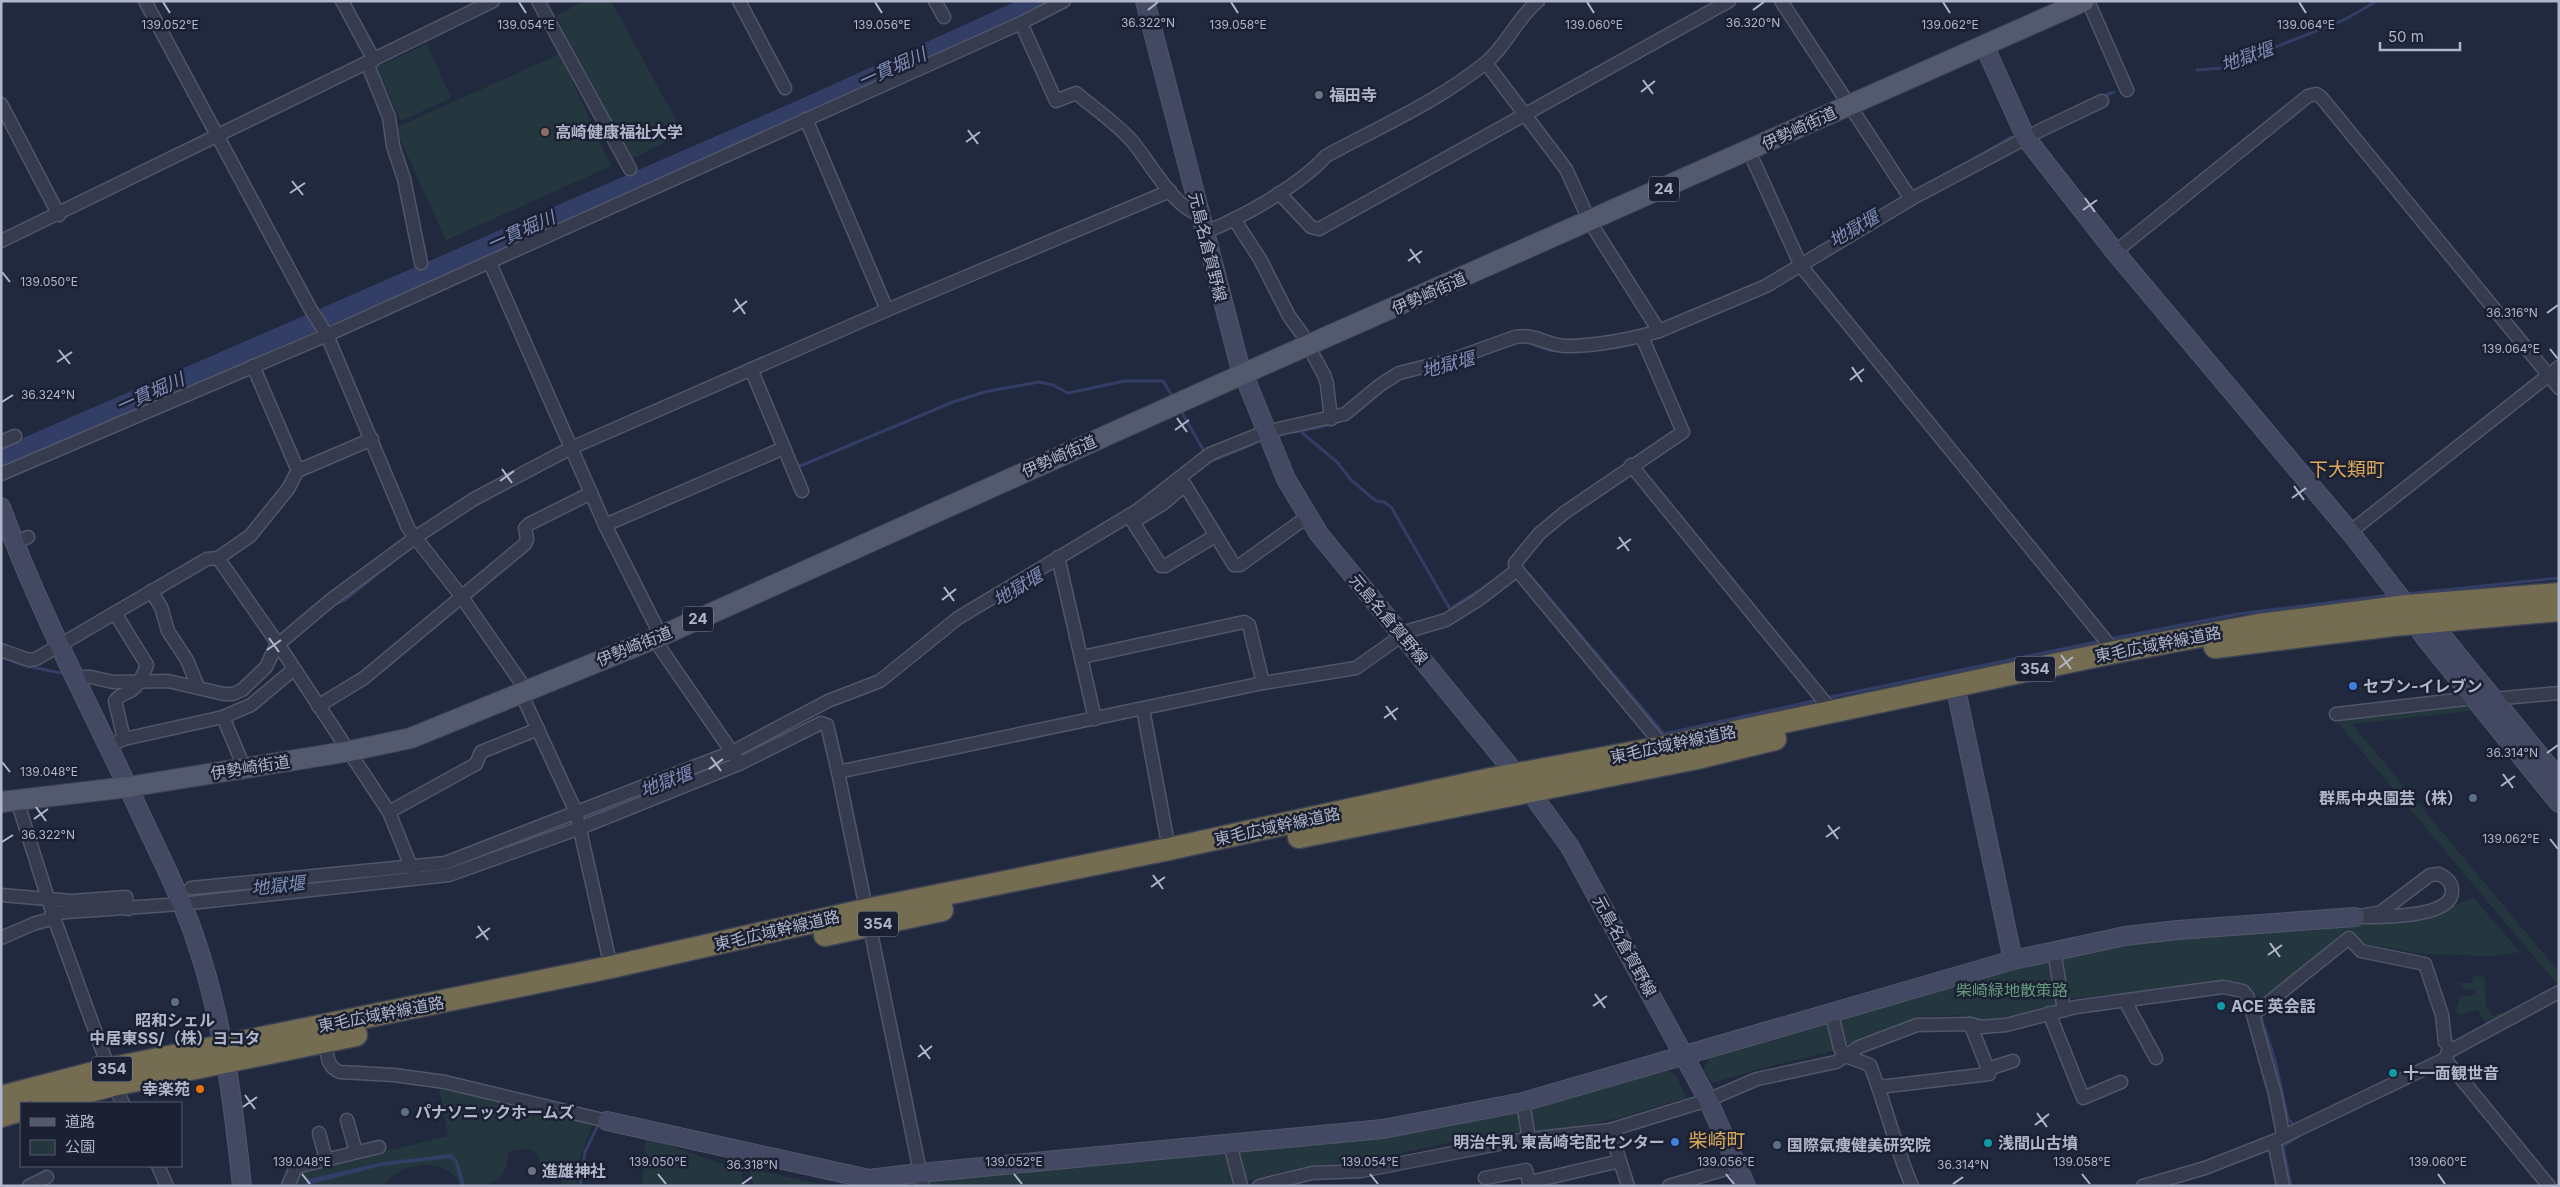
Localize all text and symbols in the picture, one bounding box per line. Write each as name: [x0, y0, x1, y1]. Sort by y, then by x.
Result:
text: 36.322°N: [1121, 15, 1175, 30]
text: 36.320°N: [1726, 15, 1780, 30]
text: 139.052°E: [141, 17, 199, 32]
text: 139.054°E: [497, 17, 555, 32]
text: 139.056°E: [853, 17, 911, 32]
text: 139.058°E: [1209, 17, 1267, 32]
text: 139.060°E: [1565, 17, 1623, 32]
text: 139.062°E: [1921, 17, 1979, 32]
text: 139.064°E: [2277, 17, 2335, 32]
scale bar: [2380, 20, 2460, 52]
text: 50 m: [2388, 27, 2424, 46]
water label: 地獄堰: [2218, 37, 2279, 75]
water label: 一貫堀川: [855, 42, 931, 92]
place label: 福田寺: [1329, 85, 1377, 105]
marker: 福田寺: [1313, 89, 1325, 101]
street label: 伊勢崎街道: [1759, 102, 1839, 154]
place label: 高崎健康福祉大学: [555, 122, 683, 142]
marker: 高崎健康福祉大学: [539, 126, 551, 138]
road number: 24: [1649, 176, 1679, 202]
street label: 元島名倉賀野線: [1185, 190, 1231, 304]
water label: 地獄堰: [1825, 204, 1885, 251]
water label: 一貫堀川: [484, 205, 560, 255]
street label: 伊勢崎街道: [1388, 268, 1470, 318]
text: 139.050°E: [20, 274, 78, 289]
text: 36.316°N: [2486, 305, 2538, 320]
text: 139.064°E: [2482, 341, 2540, 356]
water label: 地獄堰: [1419, 347, 1480, 382]
water label: 一貫堀川: [113, 367, 189, 417]
text: 36.324°N: [21, 387, 75, 402]
street label: 伊勢崎街道: [1018, 431, 1100, 481]
district label: 下大類町: [2309, 458, 2385, 481]
water label: 地獄堰: [989, 563, 1049, 610]
street label: 元島名倉賀野線: [1345, 570, 1433, 668]
road number: 24: [683, 606, 713, 632]
street label: 伊勢崎街道: [593, 622, 675, 670]
street label: 東毛広域幹線道路: [2093, 622, 2223, 666]
road number: 354: [2015, 656, 2055, 682]
place label: セブン-イレブン: [2363, 676, 2483, 696]
marker: セブン-イレブン: [2347, 680, 2359, 692]
street label: 東毛広域幹線道路: [1608, 721, 1738, 767]
text: 36.314°N: [2486, 745, 2538, 760]
street label: 伊勢崎街道: [209, 751, 291, 783]
water label: 地獄堰: [637, 761, 698, 801]
text: 139.048°E: [20, 764, 78, 779]
place label: 群馬中央園芸（株）: [2319, 788, 2463, 808]
marker: 群馬中央園芸（株）: [2467, 792, 2479, 804]
street label: 東毛広域幹線道路: [1212, 803, 1342, 849]
text: 36.322°N: [21, 827, 75, 842]
text: 139.062°E: [2482, 831, 2540, 846]
water label: 地獄堰: [250, 872, 309, 899]
street label: 元島名倉賀野線: [1589, 892, 1661, 1000]
street label: 東毛広域幹線道路: [712, 906, 842, 954]
road number: 354: [858, 912, 898, 936]
park label: 柴崎緑地散策路: [1956, 980, 2068, 1000]
street label: 東毛広域幹線道路: [316, 992, 446, 1036]
marker: 昭和シェル 中居東SS/（株）ヨコタ: [169, 996, 181, 1008]
place label: ACE 英会話: [2231, 996, 2316, 1016]
marker: ACE 英会話: [2215, 1000, 2227, 1012]
place label: 昭和シェル 中居東SS/（株）ヨコタ: [89, 1010, 261, 1048]
road number: 354: [92, 1056, 132, 1082]
place label: 十一面観世音: [2403, 1063, 2499, 1083]
marker: 十一面観世音: [2387, 1067, 2399, 1079]
place label: 幸楽苑: [142, 1079, 190, 1099]
marker: 幸楽苑: [194, 1083, 206, 1095]
legend: [20, 1102, 182, 1167]
place label: パナソニックホームズ: [415, 1102, 575, 1122]
marker: パナソニックホームズ: [399, 1106, 411, 1118]
text: 道路: [65, 1112, 95, 1131]
district label: 柴崎町: [1688, 1129, 1746, 1152]
place label: 明治牛乳 東高崎宅配センター: [1453, 1132, 1665, 1152]
place label: 浅間山古墳: [1998, 1133, 2078, 1153]
place label: 国際氣痩健美研究院: [1787, 1135, 1931, 1155]
marker: 明治牛乳 東高崎宅配センター: [1669, 1136, 1681, 1148]
text: 公園: [65, 1137, 95, 1156]
marker: 浅間山古墳: [1982, 1137, 1994, 1149]
marker: 国際氣痩健美研究院: [1771, 1139, 1783, 1151]
text: 139.048°E: [273, 1154, 331, 1169]
text: 139.050°E: [629, 1154, 687, 1169]
text: 139.052°E: [985, 1154, 1043, 1169]
text: 139.054°E: [1341, 1154, 1399, 1169]
text: 139.056°E: [1697, 1154, 1755, 1169]
text: 139.058°E: [2053, 1154, 2111, 1169]
text: 139.060°E: [2409, 1154, 2467, 1169]
text: 36.318°N: [726, 1157, 778, 1172]
text: 36.314°N: [1937, 1157, 1989, 1172]
place label: 進雄神社: [542, 1161, 606, 1181]
marker: 進雄神社: [526, 1165, 538, 1177]

